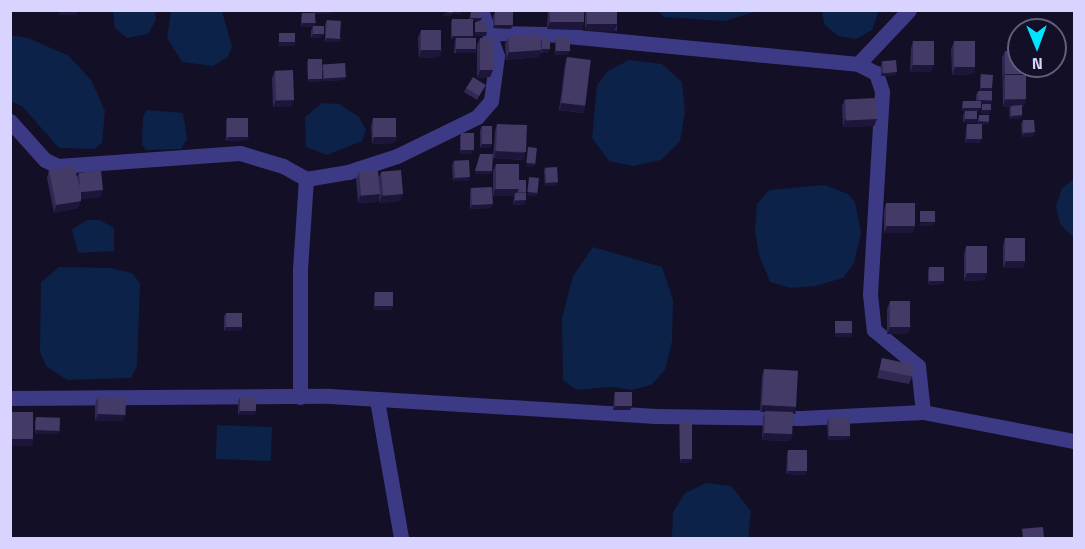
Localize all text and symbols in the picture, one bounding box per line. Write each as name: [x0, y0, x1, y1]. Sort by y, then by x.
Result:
north arrow: [1007, 18, 1067, 78]
text: N: [1032, 52, 1043, 76]

